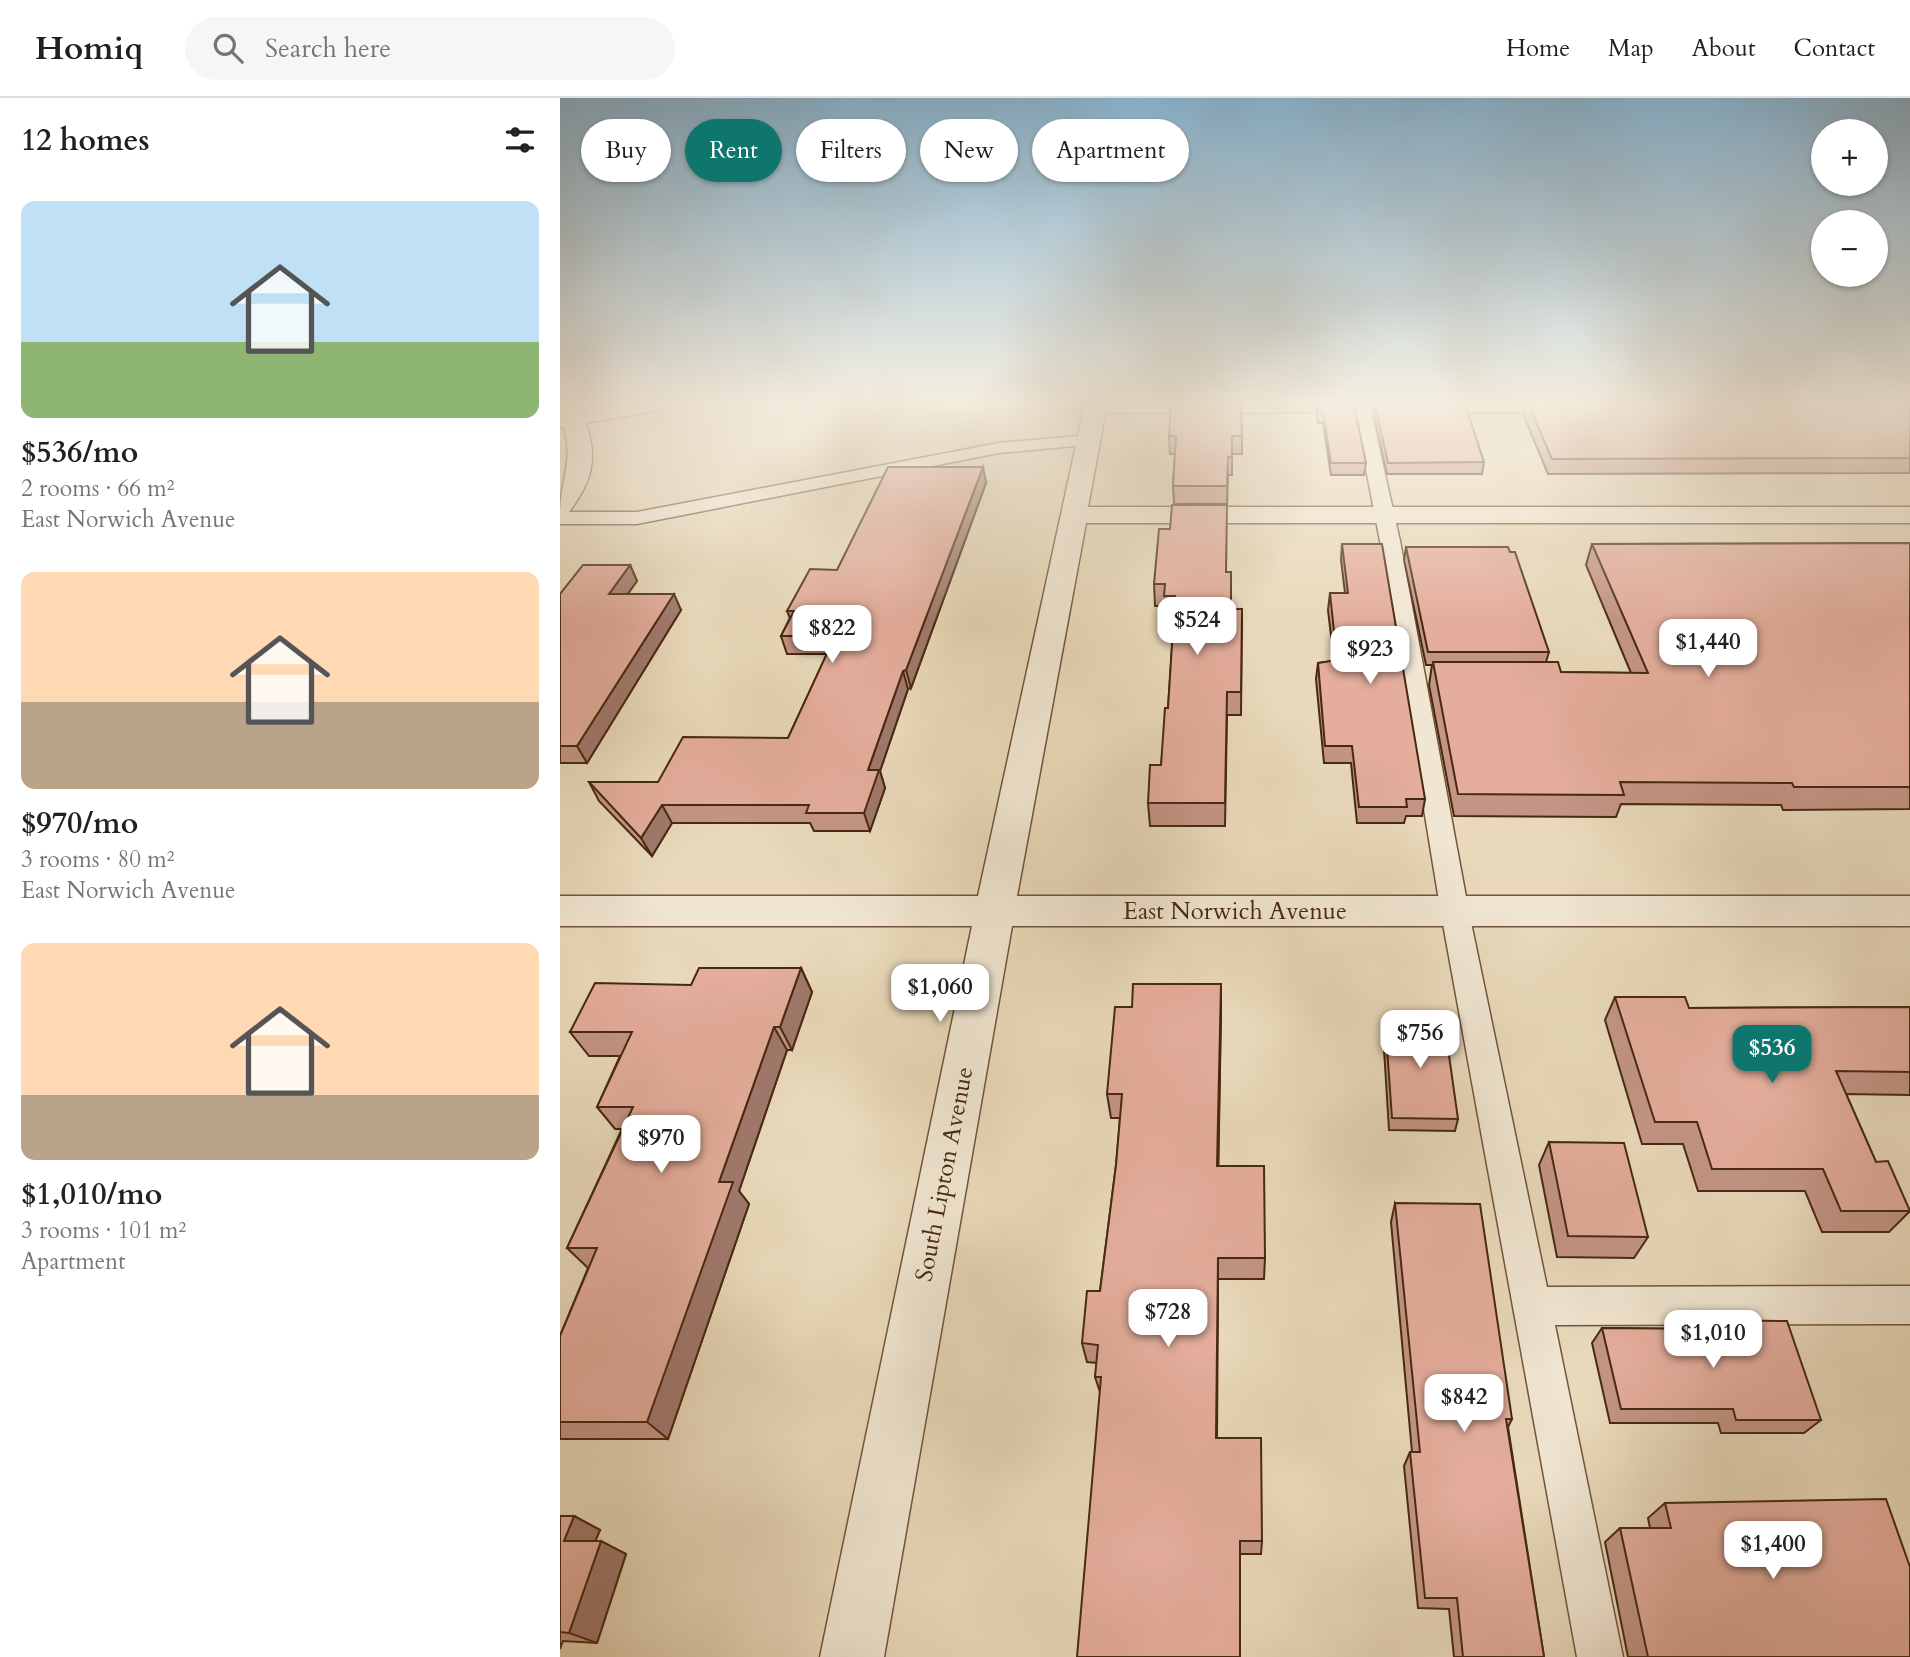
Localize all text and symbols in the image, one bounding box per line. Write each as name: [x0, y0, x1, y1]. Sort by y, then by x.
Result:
search box: [185, 17, 675, 80]
text: Homiq: [35, 26, 143, 71]
icon: search: [209, 29, 247, 67]
text: Search here: [265, 31, 391, 66]
text: Home: [1506, 32, 1570, 65]
text: Map: [1608, 32, 1654, 65]
text: About: [1692, 32, 1756, 65]
text: Contact: [1794, 32, 1875, 65]
chip: Buy: [581, 119, 671, 182]
chip: Rent: [685, 119, 782, 182]
chip: Filters: [796, 119, 906, 182]
chip: New: [920, 119, 1018, 182]
chip: Apartment: [1032, 119, 1189, 182]
map controls: [1811, 119, 1888, 287]
button: +: [1811, 119, 1888, 196]
text: 12 homes: [21, 120, 150, 161]
icon: filters: [501, 121, 539, 159]
button: −: [1811, 210, 1888, 287]
icon: home: [217, 246, 343, 372]
text: $536/mo: [21, 432, 138, 473]
text: 2 rooms · 66 m²: [21, 473, 174, 504]
text: East Norwich Avenue: [21, 504, 236, 535]
pin: $524: [1156, 598, 1238, 657]
text: $524: [1173, 604, 1221, 635]
pin: $822: [791, 606, 873, 665]
text: $822: [808, 612, 856, 643]
icon: home: [217, 617, 343, 743]
pin: $1,440: [1651, 620, 1765, 679]
pin: $923: [1329, 626, 1411, 686]
text: $1,440: [1675, 626, 1741, 657]
text: $923: [1346, 633, 1394, 664]
text: $970/mo: [21, 803, 138, 844]
text: 3 rooms · 80 m²: [21, 844, 174, 875]
text: East Norwich Avenue: [21, 875, 236, 906]
street label: East Norwich Avenue: [1123, 895, 1347, 928]
pin: $1,060: [883, 964, 997, 1024]
text: $1,060: [907, 971, 973, 1002]
icon: home: [217, 988, 343, 1114]
pin: $756: [1379, 1010, 1461, 1070]
text: $756: [1396, 1017, 1444, 1048]
pin: $536: [1731, 1026, 1813, 1085]
text: $536: [1748, 1032, 1796, 1063]
street label: South Lipton Avenue: [908, 1064, 981, 1284]
pin: $970: [620, 1116, 702, 1175]
text: $970: [637, 1122, 685, 1153]
text: $1,010/mo: [21, 1174, 162, 1215]
text: 3 rooms · 101 m²: [21, 1215, 186, 1246]
text: Apartment: [21, 1246, 125, 1277]
pin: $728: [1127, 1290, 1209, 1349]
text: $728: [1144, 1296, 1192, 1327]
pin: $1,010: [1656, 1310, 1770, 1370]
text: $1,010: [1680, 1317, 1746, 1348]
pin: $842: [1423, 1374, 1505, 1434]
text: $842: [1440, 1381, 1488, 1412]
pin: $1,400: [1716, 1522, 1830, 1581]
text: $1,400: [1740, 1528, 1806, 1559]

